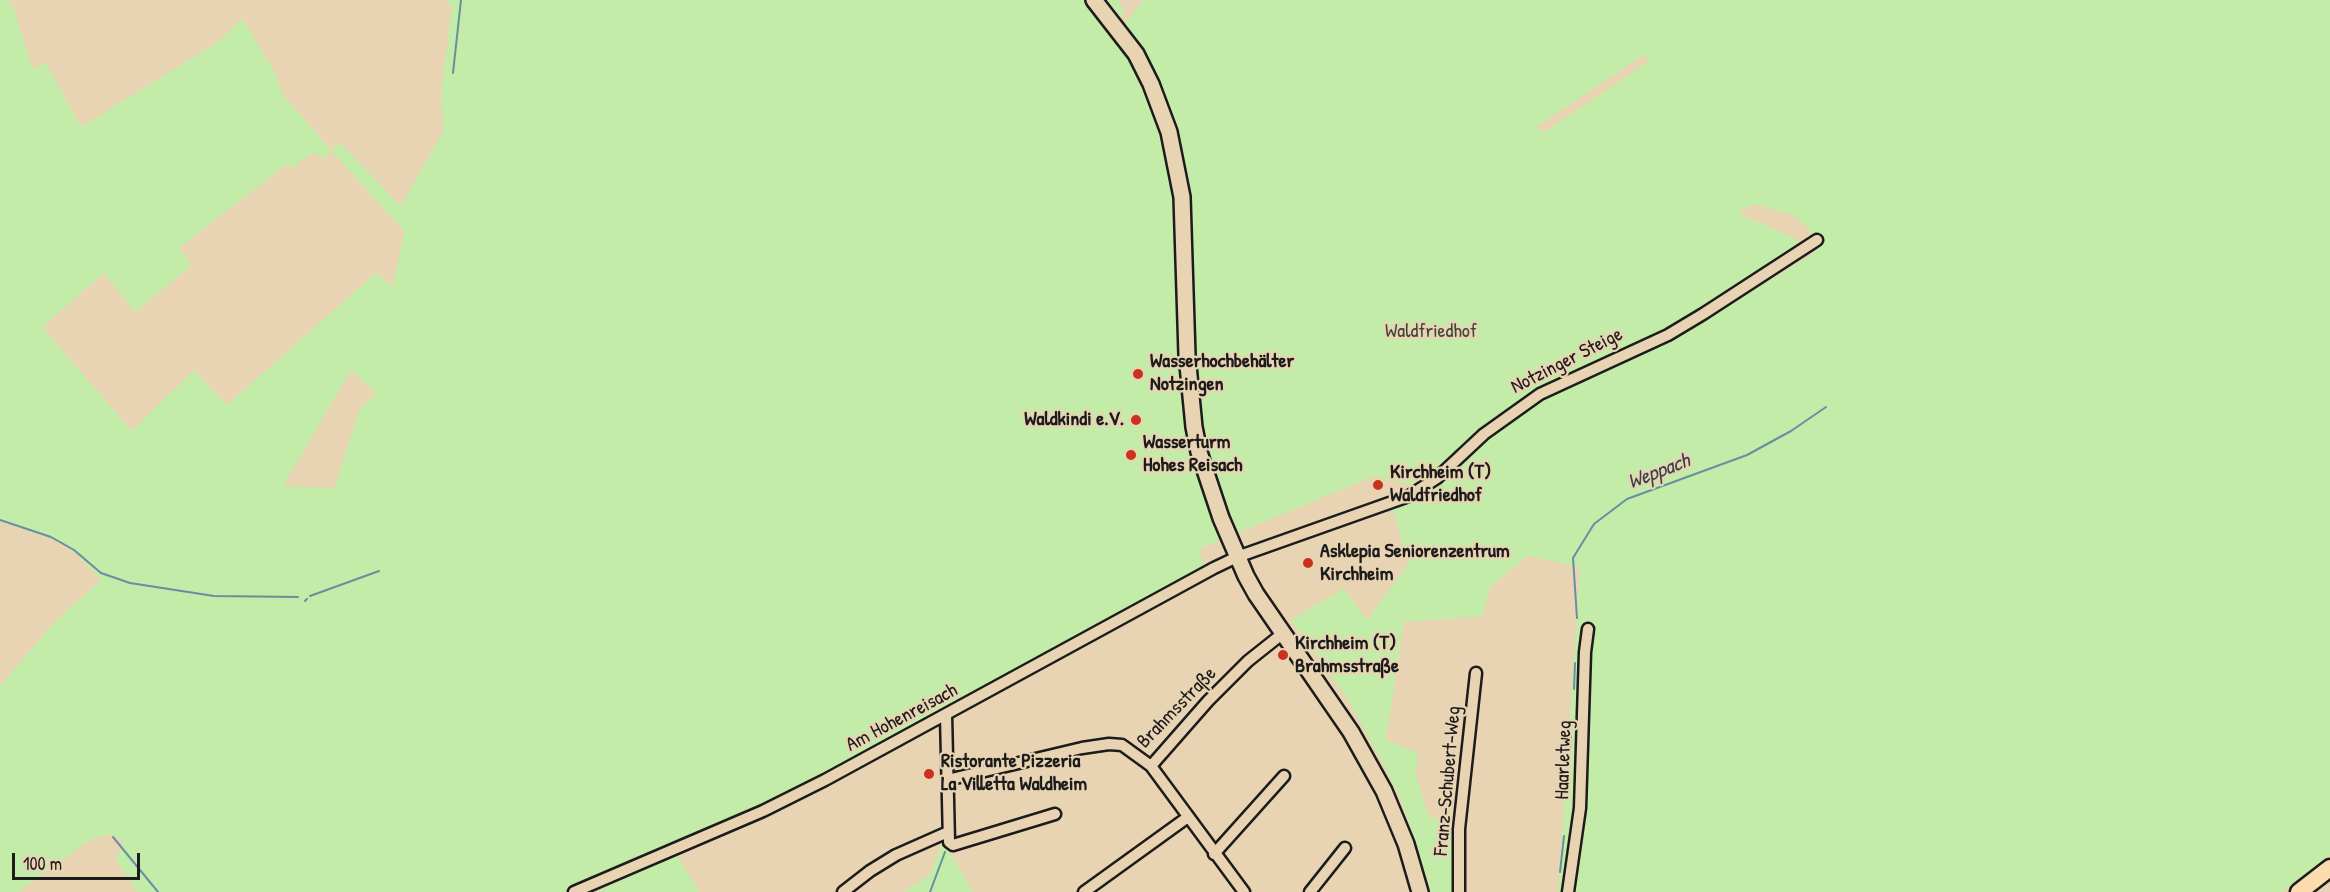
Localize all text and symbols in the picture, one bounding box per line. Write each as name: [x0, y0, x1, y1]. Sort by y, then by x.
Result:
park label: Waldfriedhof: [1385, 320, 1477, 344]
street label: Notzinger Steige: [1507, 323, 1627, 399]
place label: Wasserhochbehälter Notzingen: [1150, 350, 1294, 397]
marker: Wasserhochbehälter Notzingen: [1131, 367, 1145, 381]
place label: Waldkindi e.V.: [1024, 408, 1124, 432]
marker: Waldkindi e.V.: [1129, 413, 1143, 427]
place label: Wasserturm Hohes Reisach: [1143, 431, 1242, 478]
marker: Wasserturm Hohes Reisach: [1124, 448, 1138, 462]
water label: Weppach: [1624, 449, 1694, 495]
place label: Kirchheim (T) Waldfriedhof: [1390, 461, 1491, 508]
marker: Kirchheim (T) Waldfriedhof: [1371, 478, 1385, 492]
place label: Asklepia Seniorenzentrum Kirchheim: [1320, 540, 1510, 587]
marker: Asklepia Seniorenzentrum Kirchheim: [1301, 556, 1315, 570]
place label: Kirchheim (T) Brahmsstraße: [1295, 632, 1399, 679]
marker: Kirchheim (T) Brahmsstraße: [1276, 648, 1290, 662]
street label: Brahmsstraße: [1132, 662, 1222, 754]
street label: Am Hohenreisach: [842, 679, 962, 757]
street label: Franz-Schubert-Weg: [1430, 705, 1466, 857]
street label: Haarletweg: [1551, 720, 1577, 800]
place label: Ristorante Pizzeria La Villetta Waldheim: [941, 750, 1087, 797]
marker: Ristorante Pizzeria La Villetta Waldheim: [922, 767, 936, 781]
scale bar: [15, 841, 142, 879]
text: 100 m: [23, 851, 62, 876]

